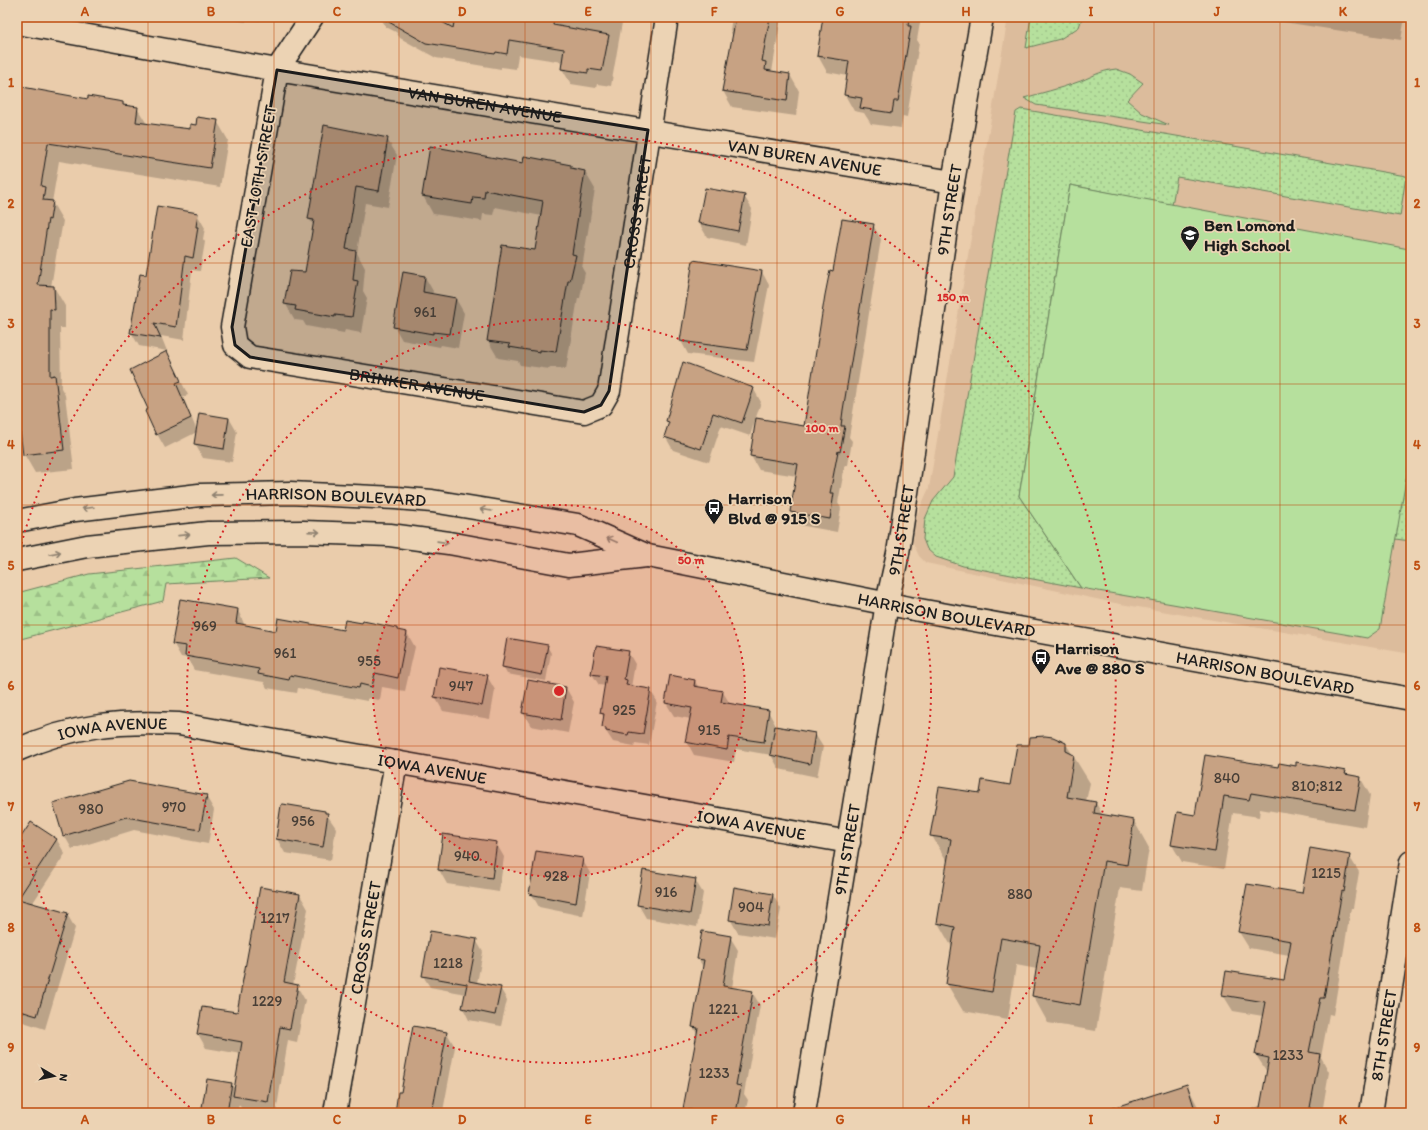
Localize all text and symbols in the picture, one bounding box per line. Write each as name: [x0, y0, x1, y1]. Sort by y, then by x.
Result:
text: A: [80, 4, 90, 19]
text: B: [207, 4, 216, 19]
text: C: [333, 4, 342, 19]
text: D: [458, 4, 467, 19]
text: E: [584, 4, 592, 19]
text: F: [711, 4, 718, 19]
text: G: [836, 4, 845, 19]
text: H: [962, 4, 971, 19]
text: I: [1089, 4, 1094, 19]
text: J: [1213, 4, 1221, 19]
text: K: [1339, 4, 1348, 19]
text: 1: [8, 75, 14, 90]
text: 1: [1414, 75, 1420, 90]
street label: VAN BUREN AVENUE: [406, 82, 563, 127]
street label: EAST 10TH STREET: [236, 103, 280, 249]
street label: VAN BUREN AVENUE: [726, 135, 883, 180]
street label: CROSS STREET: [618, 153, 655, 270]
street label: 9TH STREET: [932, 162, 966, 257]
text: 2: [8, 196, 15, 211]
text: 2: [1414, 196, 1421, 211]
place label: Ben Lomond High School: [1204, 215, 1296, 256]
school or university icon: Ben Lomond High School: [1179, 224, 1201, 252]
text: 150 m: [937, 290, 970, 304]
house number: 961: [414, 303, 436, 321]
text: 3: [7, 316, 15, 331]
text: 3: [1413, 316, 1421, 331]
street label: BRINKER AVENUE: [348, 364, 486, 405]
text: 100 m: [805, 421, 839, 435]
text: 4: [7, 437, 15, 452]
text: 4: [1413, 437, 1421, 452]
street label: HARRISON BOULEVARD: [245, 483, 427, 510]
street label: 9TH STREET: [883, 483, 918, 578]
place label: Harrison Blvd @ 915 S: [728, 488, 821, 528]
one-way arrow: [211, 491, 224, 499]
bus stop icon: Harrison Blvd @ 915 S: [703, 497, 725, 525]
one-way arrow: [82, 504, 95, 512]
one-way arrow: [480, 506, 493, 514]
one-way arrow: [307, 529, 320, 536]
one-way arrow: [177, 532, 190, 539]
one-way arrow: [606, 536, 618, 544]
one-way arrow: [436, 538, 449, 546]
one-way arrow: [48, 548, 61, 556]
text: 50 m: [678, 553, 705, 567]
text: 5: [8, 558, 15, 573]
text: 5: [1414, 558, 1421, 573]
street label: HARRISON BOULEVARD: [856, 588, 1037, 641]
house number: 969: [193, 617, 217, 635]
place label: Harrison Ave @ 880 S: [1054, 638, 1145, 678]
house number: 961: [274, 644, 296, 662]
bus stop icon: Harrison Ave @ 880 S: [1030, 647, 1052, 675]
street label: HARRISON BOULEVARD: [1175, 647, 1356, 699]
house number: 955: [357, 652, 381, 670]
house number: 947: [449, 677, 474, 695]
text: 6: [8, 678, 15, 693]
text: 6: [1414, 678, 1421, 693]
centre of rings: [552, 684, 566, 698]
house number: 925: [612, 701, 636, 719]
street label: IOWA AVENUE: [55, 713, 168, 744]
house number: 915: [698, 721, 720, 739]
street label: IOWA AVENUE: [376, 749, 488, 788]
house number: 840: [1214, 769, 1240, 787]
house number: 810;812: [1291, 777, 1343, 795]
house number: 970: [162, 798, 186, 816]
text: 7: [7, 799, 15, 814]
text: 7: [1413, 799, 1421, 814]
house number: 980: [78, 800, 104, 818]
street label: 9TH STREET: [830, 802, 864, 897]
street label: IOWA AVENUE: [695, 805, 807, 844]
house number: 956: [291, 812, 315, 830]
house number: 940: [454, 847, 480, 865]
house number: 1215: [1311, 864, 1341, 882]
house number: 928: [544, 867, 568, 885]
street label: CROSS STREET: [346, 879, 385, 996]
house number: 916: [655, 883, 677, 901]
house number: 880: [1007, 885, 1033, 903]
house number: 904: [738, 898, 764, 916]
house number: 1217: [260, 909, 290, 927]
text: 8: [7, 920, 15, 935]
text: 8: [1413, 920, 1421, 935]
house number: 1218: [433, 954, 463, 972]
street label: 8TH STREET: [1366, 987, 1401, 1082]
house number: 1229: [252, 992, 282, 1010]
house number: 1221: [708, 1000, 738, 1018]
text: 9: [8, 1040, 15, 1055]
text: 9: [1414, 1040, 1421, 1055]
house number: 1233: [1272, 1046, 1304, 1064]
north arrow: [34, 1056, 74, 1096]
house number: 1233: [698, 1064, 730, 1082]
text: N: [56, 1073, 70, 1082]
text: A: [80, 1112, 90, 1127]
text: B: [207, 1112, 216, 1127]
text: C: [333, 1112, 342, 1127]
text: D: [458, 1112, 467, 1127]
text: E: [584, 1112, 592, 1127]
text: F: [711, 1112, 718, 1127]
text: G: [836, 1112, 845, 1127]
text: H: [962, 1112, 971, 1127]
text: I: [1089, 1112, 1094, 1127]
text: J: [1213, 1112, 1221, 1127]
text: K: [1339, 1112, 1348, 1127]

